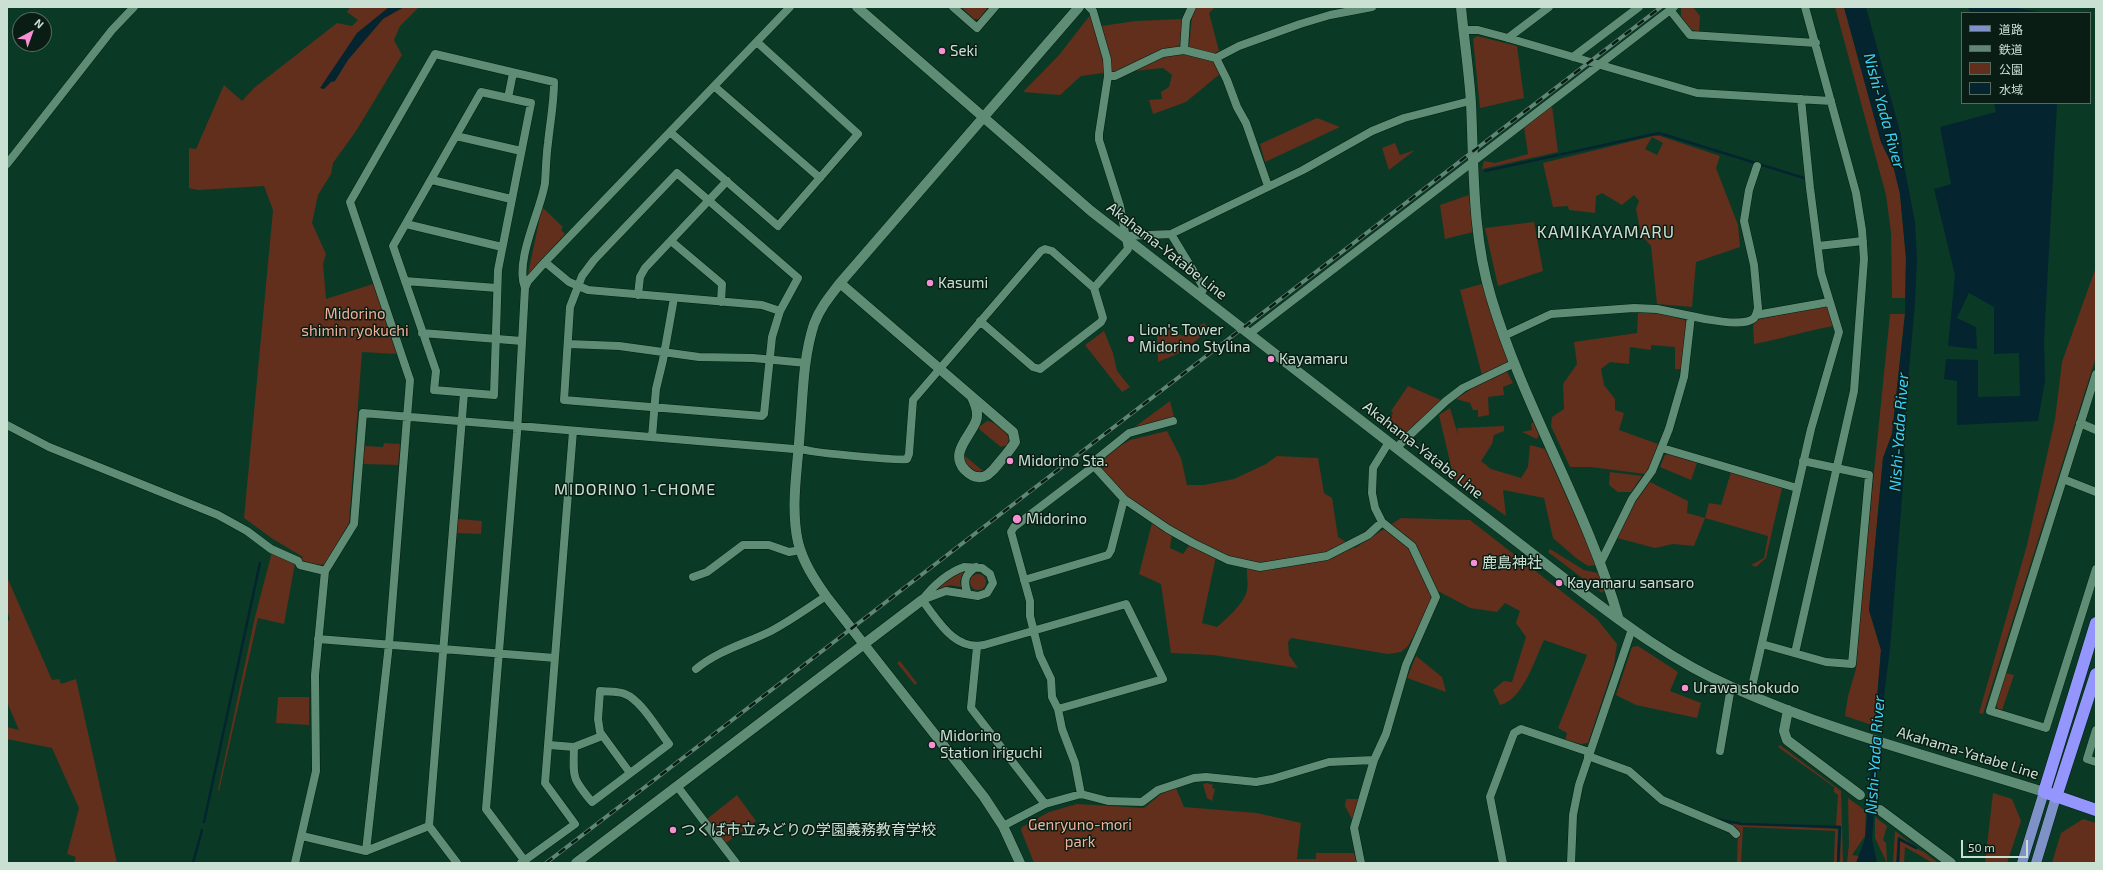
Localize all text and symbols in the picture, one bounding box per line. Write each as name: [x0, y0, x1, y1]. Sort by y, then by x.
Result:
north arrow: [12, 12, 52, 52]
legend: [1961, 12, 2091, 104]
text: N: [32, 16, 47, 31]
text: 道路: [1999, 22, 2023, 36]
place label: Seki: [950, 42, 978, 60]
text: 鉄道: [1999, 42, 2023, 56]
marker: Seki: [937, 46, 947, 56]
water label: Nishi-Yada River: [1859, 51, 1909, 171]
text: 公園: [1999, 62, 2023, 76]
text: 水域: [1999, 82, 2023, 96]
street label: Akahama-Yatabe Line: [1103, 198, 1231, 304]
district label: KAMIKAYAMARU: [1537, 222, 1675, 242]
place label: Kasumi: [938, 274, 988, 292]
marker: Kasumi: [925, 278, 935, 288]
park label: Midorino shimin ryokuchi: [301, 305, 409, 340]
place label: Lion's Tower Midorino Stylina: [1139, 321, 1250, 356]
marker: Lion's Tower Midorino Stylina: [1126, 334, 1136, 344]
place label: Kayamaru: [1279, 350, 1348, 368]
marker: Kayamaru: [1266, 354, 1276, 364]
water label: Nishi-Yada River: [1885, 372, 1913, 492]
street label: Akahama-Yatabe Line: [1359, 397, 1487, 503]
place label: Midorino Sta.: [1018, 452, 1108, 470]
marker: Midorino Sta.: [1005, 456, 1015, 466]
district label: MIDORINO 1-CHOME: [554, 480, 716, 500]
place label: Midorino: [1026, 510, 1087, 528]
marker: Midorino: [1011, 513, 1023, 525]
place label: 鹿島神社: [1482, 554, 1542, 572]
marker: 鹿島神社: [1469, 558, 1479, 568]
place label: Kayamaru sansaro: [1567, 574, 1694, 592]
marker: Kayamaru sansaro: [1554, 578, 1564, 588]
place label: Urawa shokudo: [1693, 679, 1799, 697]
marker: Urawa shokudo: [1680, 683, 1690, 693]
water label: Nishi-Yada River: [1861, 695, 1889, 815]
street label: Akahama-Yatabe Line: [1895, 723, 2041, 783]
place label: Midorino Station iriguchi: [940, 727, 1042, 762]
marker: Midorino Station iriguchi: [927, 740, 937, 750]
park label: Genryuno-mori park: [1028, 816, 1132, 851]
place label: つくば市立みどりの学園義務教育学校: [681, 821, 936, 839]
marker: つくば市立みどりの学園義務教育学校: [668, 825, 678, 835]
scale bar: [1963, 832, 2030, 858]
text: 50 m: [1968, 840, 1995, 854]

